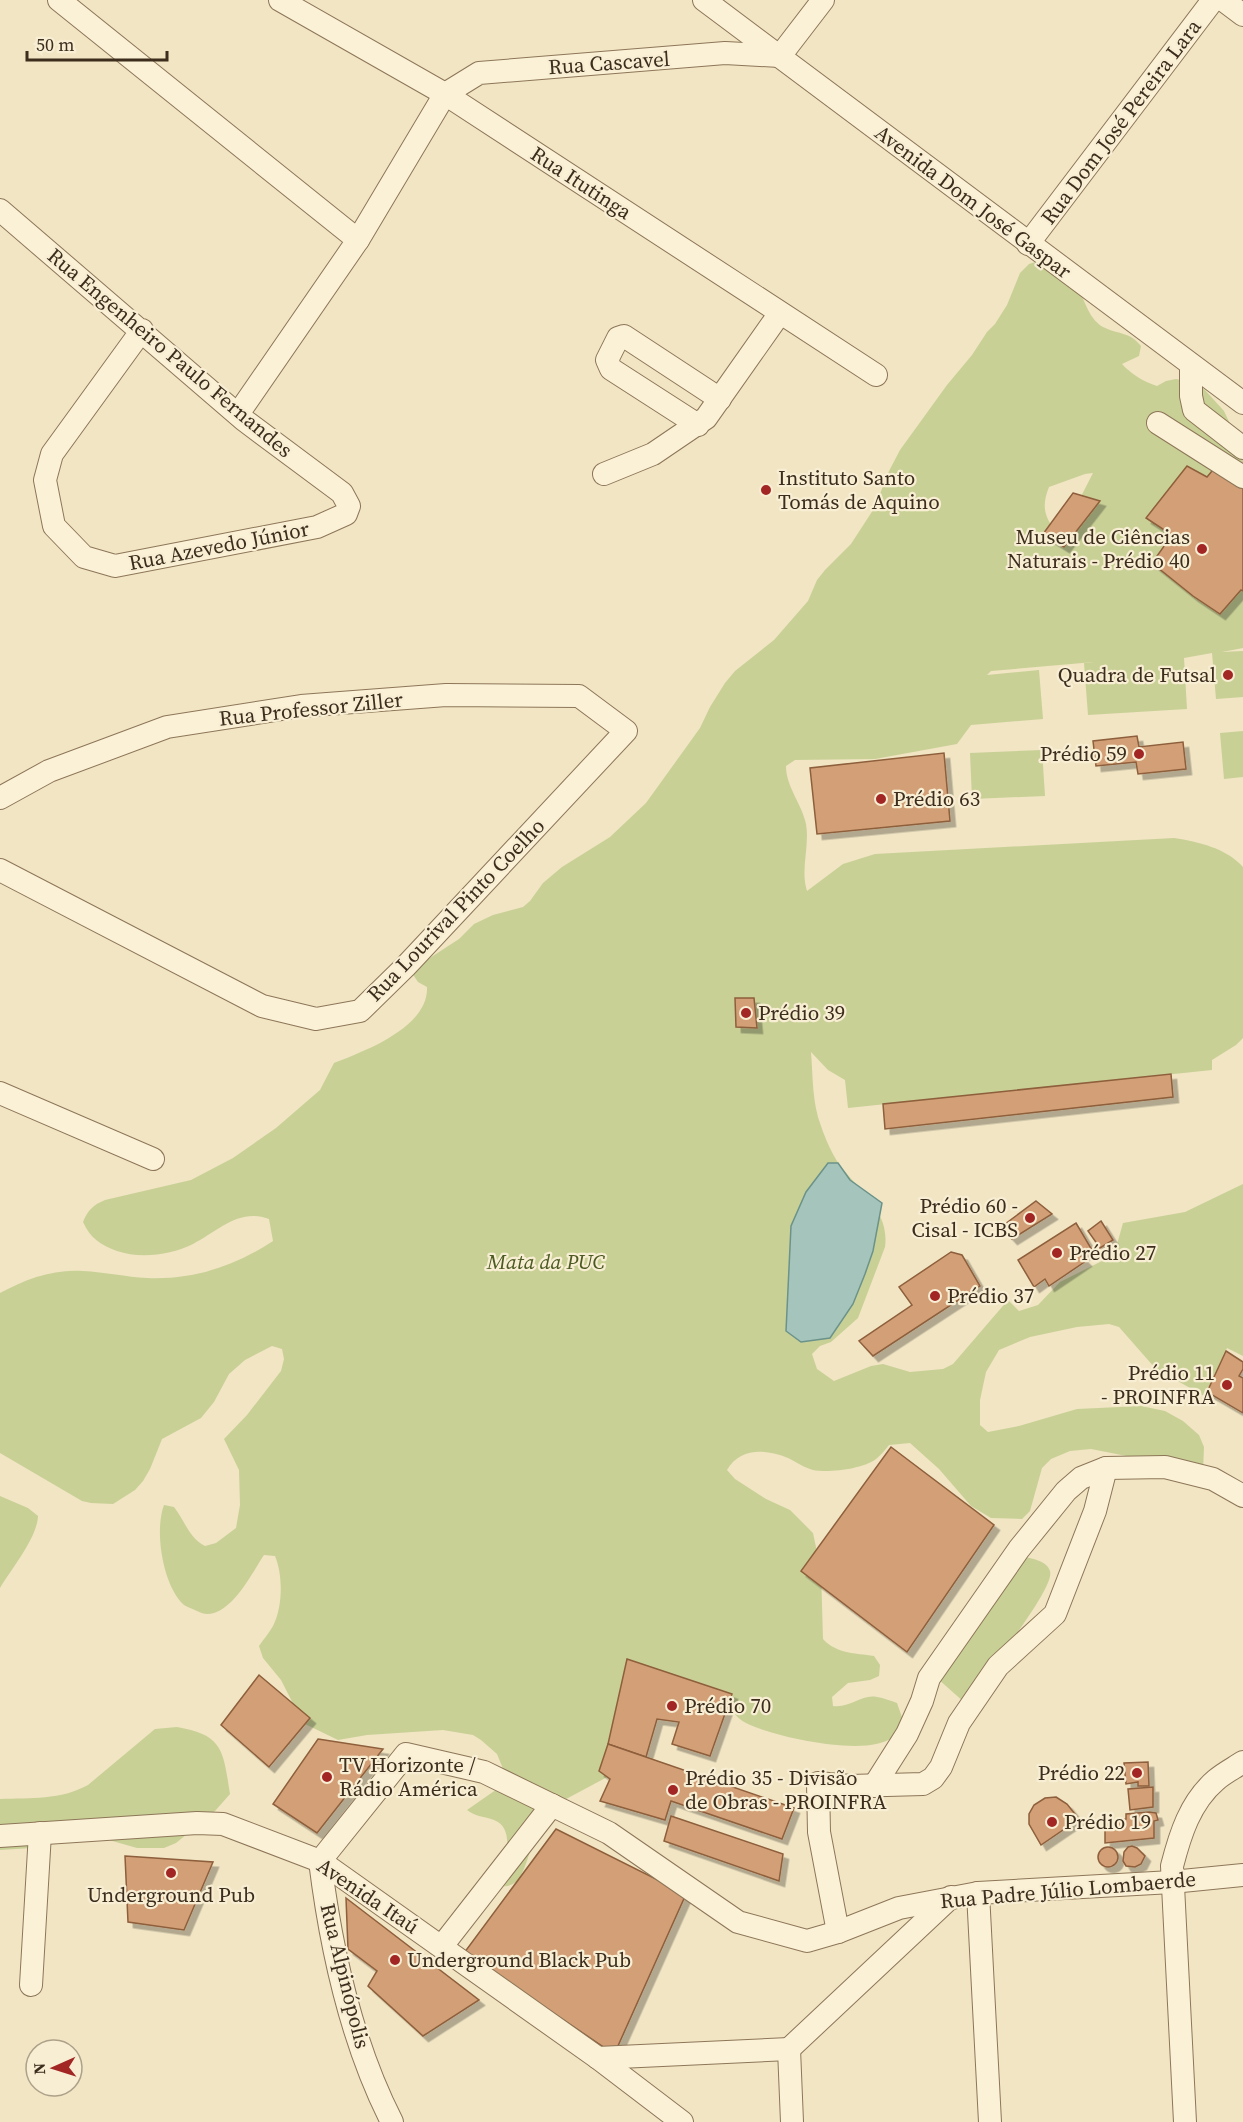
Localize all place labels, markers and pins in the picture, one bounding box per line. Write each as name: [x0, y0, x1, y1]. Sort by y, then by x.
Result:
place label: Instituto Santo Tomás de Aquino: [778, 463, 940, 516]
marker: Instituto Santo Tomás de Aquino: [759, 483, 773, 497]
place label: Museu de Ciências Naturais - Prédio 40: [1007, 522, 1190, 575]
marker: Museu de Ciências Naturais - Prédio 40: [1195, 542, 1209, 556]
place label: Quadra de Futsal: [1058, 660, 1216, 689]
marker: Quadra de Futsal: [1221, 668, 1235, 682]
place label: Prédio 59: [1040, 739, 1127, 768]
marker: Prédio 59: [1132, 747, 1146, 761]
place label: Prédio 63: [893, 784, 980, 813]
marker: Prédio 63: [874, 792, 888, 806]
place label: Prédio 39: [758, 998, 845, 1027]
marker: Prédio 39: [739, 1006, 753, 1020]
place label: Prédio 60 - Cisal - ICBS: [912, 1191, 1018, 1244]
marker: Prédio 60 - Cisal - ICBS: [1023, 1211, 1037, 1225]
place label: Prédio 27: [1069, 1238, 1156, 1267]
marker: Prédio 27: [1050, 1246, 1064, 1260]
place label: Prédio 37: [947, 1281, 1034, 1310]
marker: Prédio 37: [928, 1289, 942, 1303]
place label: Prédio 11 - PROINFRA: [1101, 1358, 1215, 1411]
marker: Prédio 11 - PROINFRA: [1220, 1378, 1234, 1392]
place label: Prédio 70: [684, 1691, 771, 1720]
marker: Prédio 70: [665, 1699, 679, 1713]
place label: TV Horizonte / Rádio América: [339, 1750, 478, 1803]
place label: Prédio 22: [1038, 1758, 1125, 1787]
place label: Prédio 35 - Divisão de Obras - PROINFRA: [685, 1763, 887, 1816]
marker: Prédio 22: [1130, 1766, 1144, 1780]
marker: TV Horizonte / Rádio América: [320, 1770, 334, 1784]
marker: Prédio 35 - Divisão de Obras - PROINFRA: [666, 1783, 680, 1797]
place label: Prédio 19: [1064, 1807, 1151, 1836]
marker: Prédio 19: [1045, 1815, 1059, 1829]
marker: Underground Pub: [164, 1866, 178, 1880]
place label: Underground Pub: [87, 1880, 255, 1909]
place label: Underground Black Pub: [407, 1945, 631, 1974]
marker: Underground Black Pub: [388, 1953, 402, 1967]

